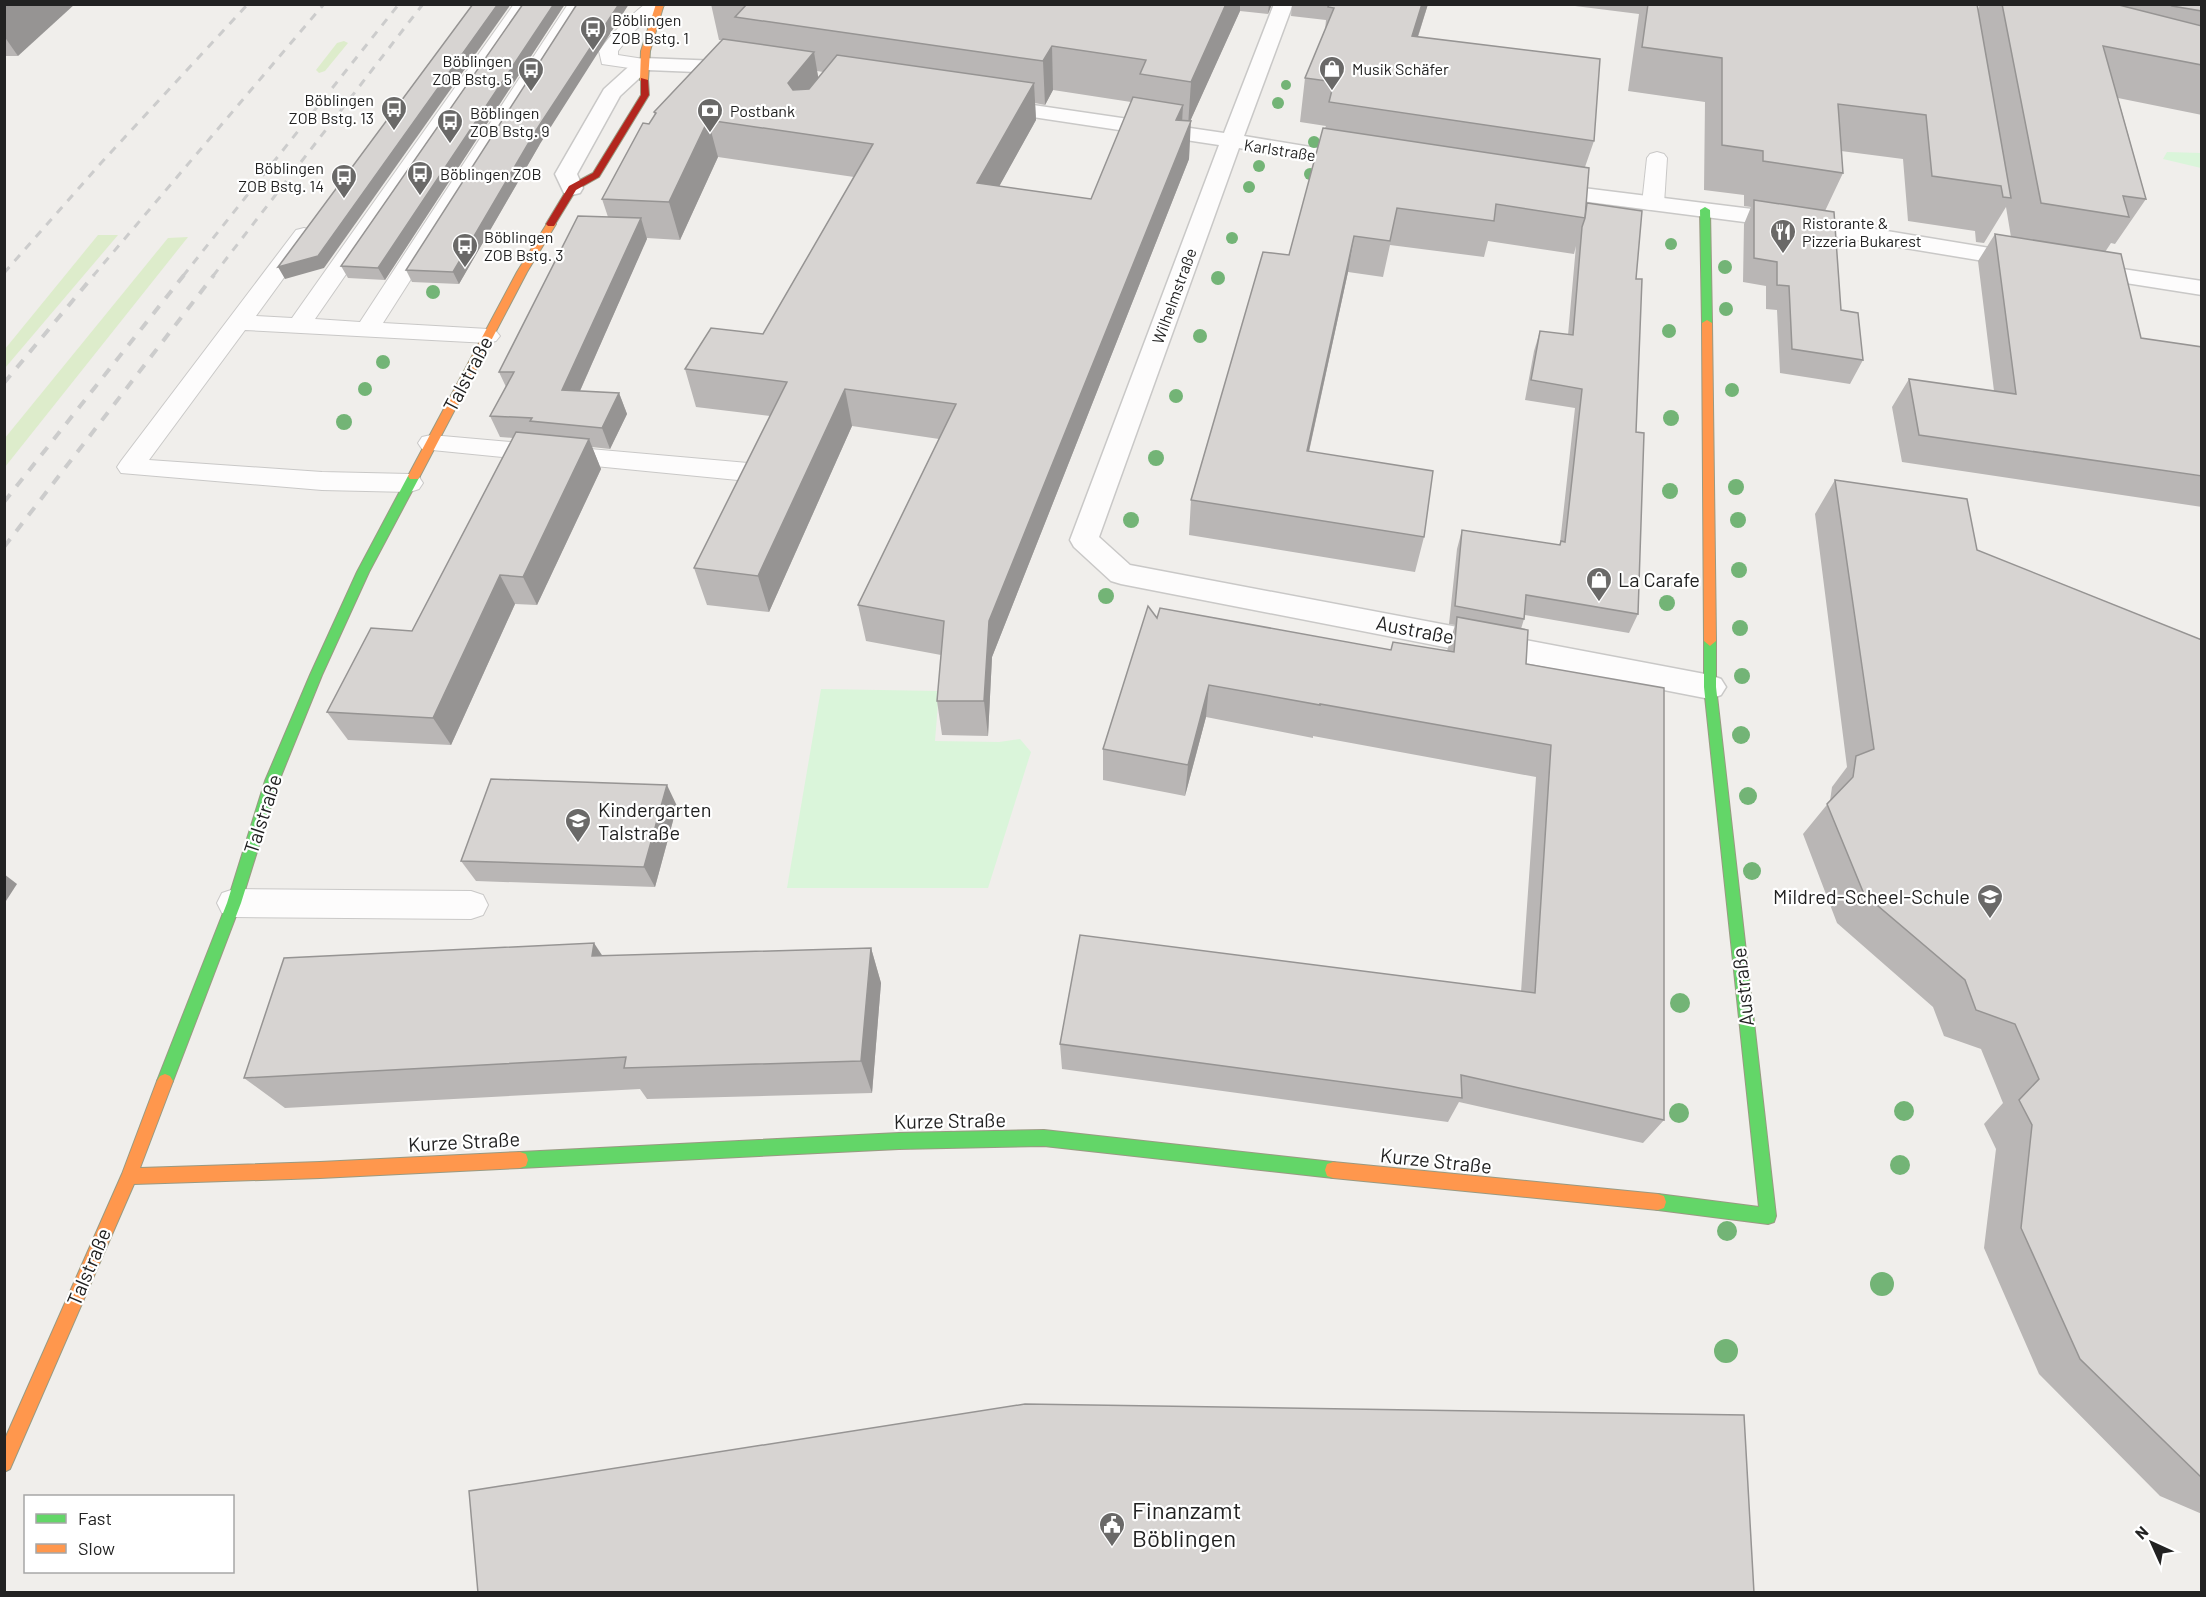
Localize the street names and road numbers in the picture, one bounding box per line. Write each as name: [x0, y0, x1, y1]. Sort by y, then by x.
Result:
street label: Karlstraße: [1243, 134, 1317, 165]
street label: Wilhelmstraße: [1147, 245, 1200, 346]
street label: Talstraße: [437, 332, 497, 415]
street label: Austraße: [1374, 610, 1456, 648]
street label: Talstraße: [238, 771, 286, 856]
street label: Austraße: [1726, 947, 1758, 1028]
street label: Kurze Straße: [894, 1107, 1006, 1133]
street label: Kurze Straße: [407, 1126, 521, 1156]
street label: Kurze Straße: [1379, 1142, 1493, 1178]
street label: Talstraße: [61, 1224, 115, 1309]

